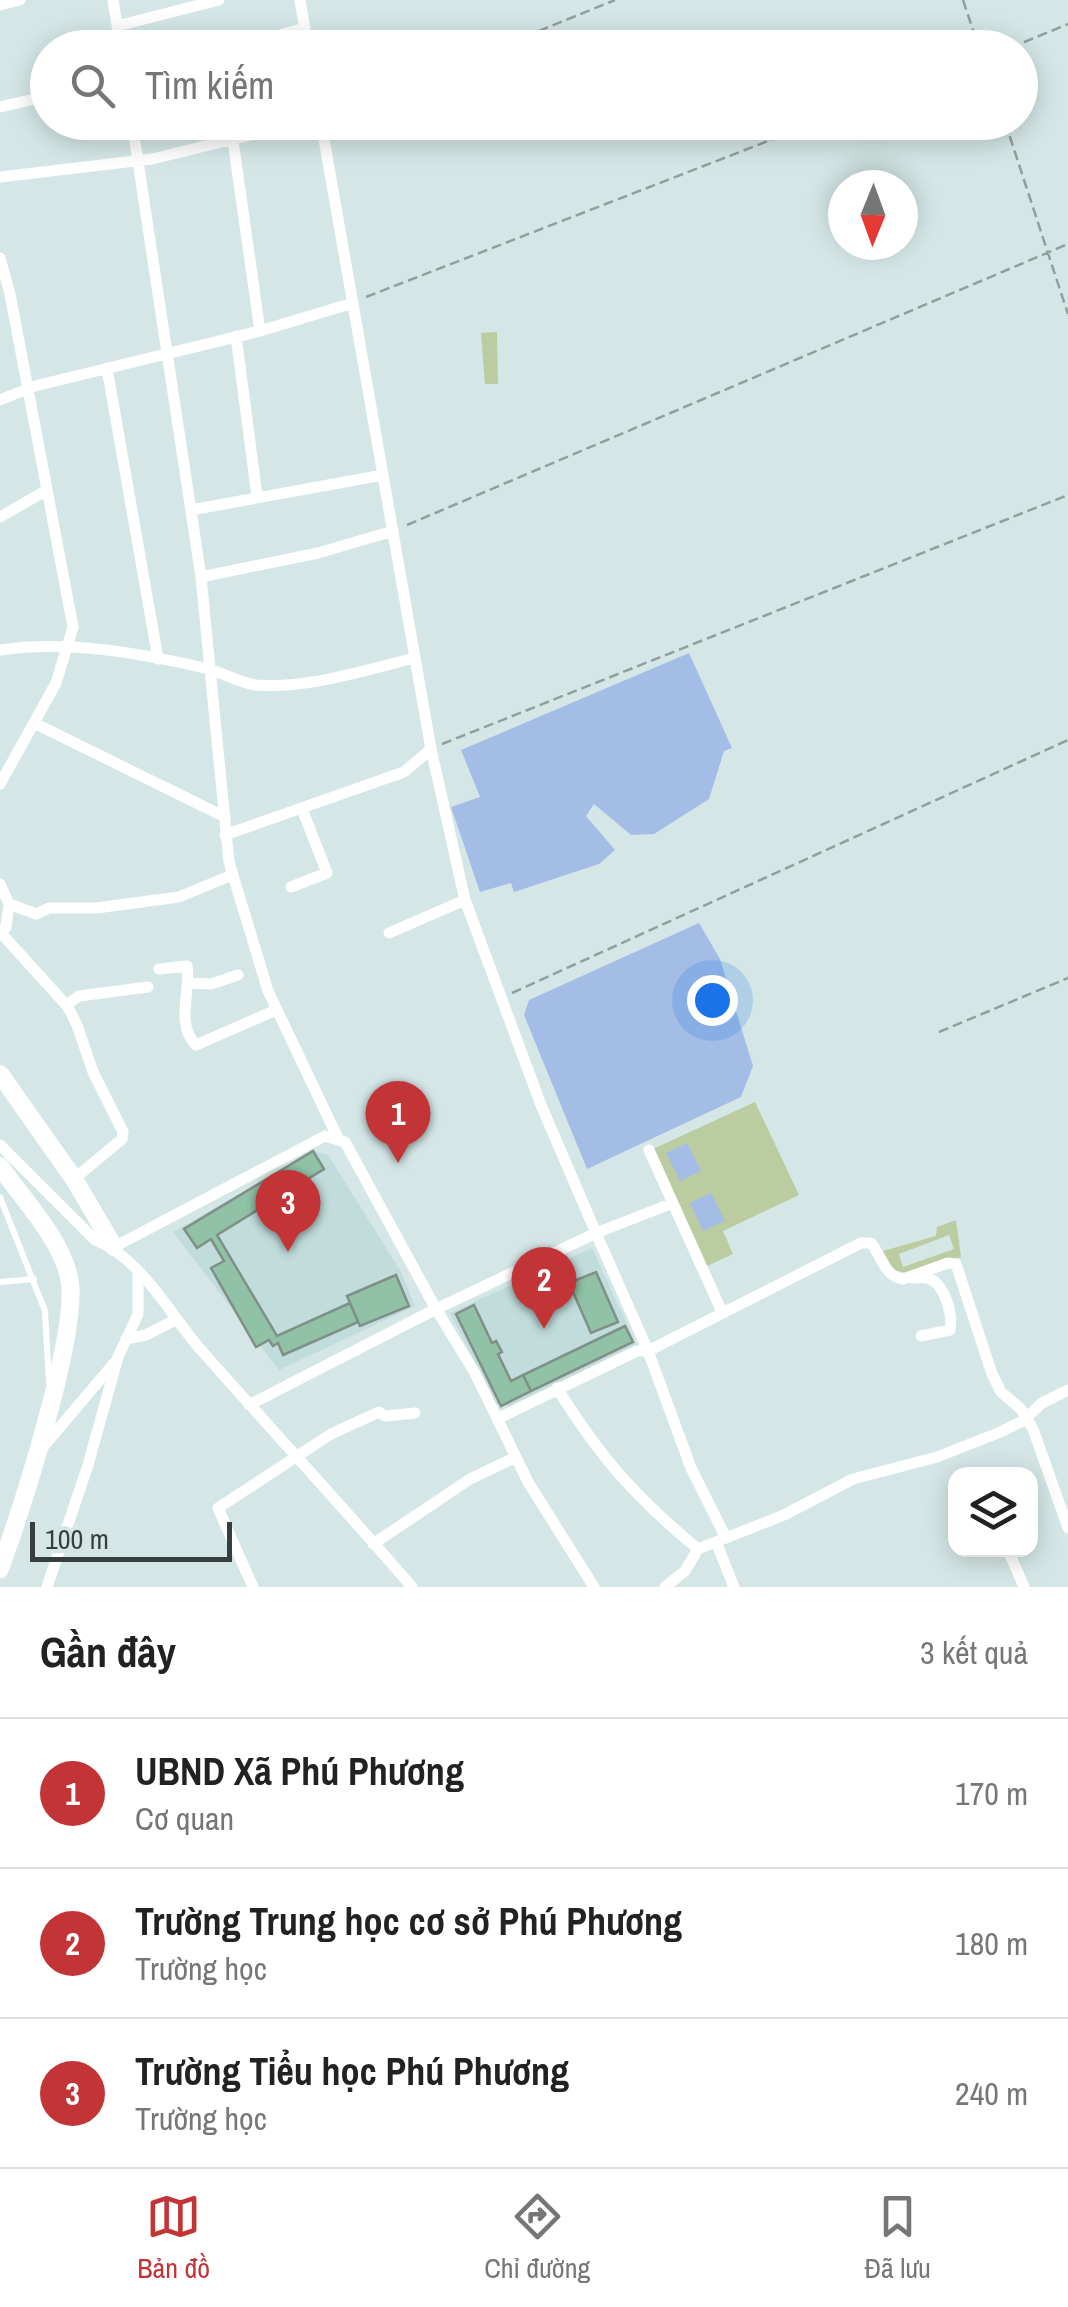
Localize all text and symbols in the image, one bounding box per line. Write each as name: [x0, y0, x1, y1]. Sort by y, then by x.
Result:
search box: [30, 30, 1038, 140]
icon: search: [65, 58, 120, 113]
text: Tìm kiếm: [145, 60, 274, 111]
north arrow: [828, 170, 918, 260]
your location: [687, 975, 738, 1026]
pin: 1: [366, 1080, 430, 1163]
pin: 3: [256, 1170, 320, 1252]
pin: 2: [512, 1246, 576, 1329]
map controls: [948, 1467, 1038, 1557]
button: layers: [948, 1467, 1038, 1557]
scale bar: [30, 1517, 232, 1562]
text: 100 m: [45, 1520, 109, 1558]
text: Gần đây: [40, 1624, 176, 1680]
text: 3 kết quả: [920, 1631, 1028, 1674]
text: UBND Xã Phú Phương: [135, 1746, 464, 1797]
text: 1: [65, 1772, 80, 1815]
text: 170 m: [955, 1772, 1028, 1815]
text: Cơ quan: [135, 1797, 234, 1840]
text: Trường Trung học cơ sở Phú Phương: [135, 1896, 682, 1947]
text: 2: [65, 1922, 80, 1965]
text: 180 m: [955, 1922, 1028, 1965]
text: Trường học: [135, 1947, 267, 1990]
text: Trường Tiểu học Phú Phương: [135, 2046, 569, 2097]
text: 3: [65, 2072, 80, 2115]
text: 240 m: [955, 2072, 1028, 2115]
text: Trường học: [135, 2097, 267, 2140]
tab: Bản đồ: [137, 2189, 210, 2287]
tab: Chỉ đường: [484, 2189, 590, 2287]
tab: Đã lưu: [864, 2189, 931, 2287]

